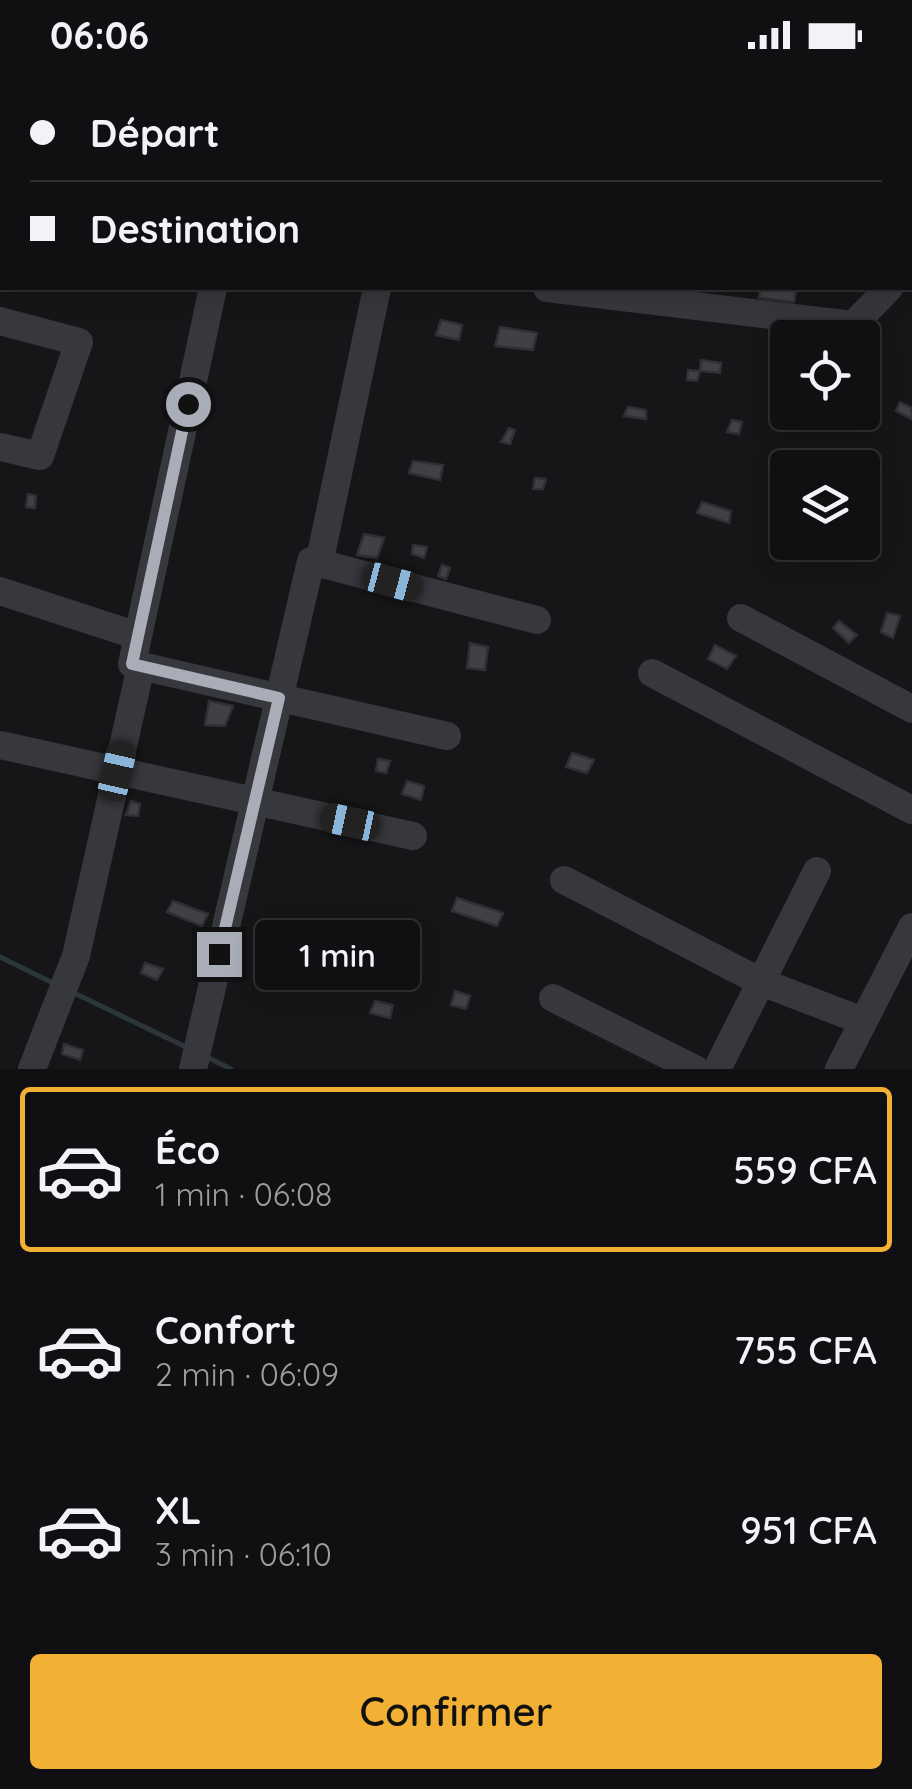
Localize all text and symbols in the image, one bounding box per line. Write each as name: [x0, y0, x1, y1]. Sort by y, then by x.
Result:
text: 06:06: [50, 11, 149, 59]
text: Départ: [90, 109, 220, 157]
text: Destination: [90, 205, 300, 253]
map controls: [770, 320, 880, 560]
button: locate: [770, 320, 880, 430]
route start: [166, 382, 211, 427]
button: layers: [770, 450, 880, 560]
car: [359, 560, 425, 604]
car: [96, 738, 138, 804]
car: [318, 801, 382, 843]
callout: 1 min: [254, 919, 419, 989]
route end: [197, 932, 242, 977]
text: 1 min: [299, 935, 376, 975]
icon: car: [35, 1125, 125, 1215]
text: Éco: [155, 1126, 220, 1174]
text: 559 CFA: [733, 1146, 877, 1194]
text: 1 min · 06:08: [155, 1174, 332, 1214]
icon: car: [35, 1305, 125, 1395]
text: Confort: [155, 1306, 296, 1354]
text: 755 CFA: [734, 1326, 877, 1374]
text: 2 min · 06:09: [155, 1354, 339, 1394]
icon: car: [35, 1485, 125, 1575]
text: XL: [155, 1486, 201, 1534]
text: 951 CFA: [740, 1506, 877, 1554]
text: 3 min · 06:10: [155, 1534, 332, 1574]
button: Confirmer: [30, 1654, 882, 1769]

